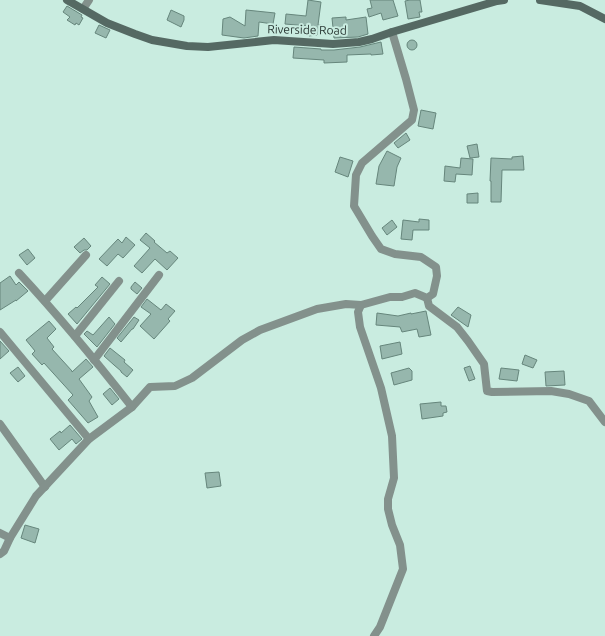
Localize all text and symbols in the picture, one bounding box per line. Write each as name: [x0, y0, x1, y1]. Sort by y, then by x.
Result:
street label: Riverside Road: [267, 22, 347, 37]

